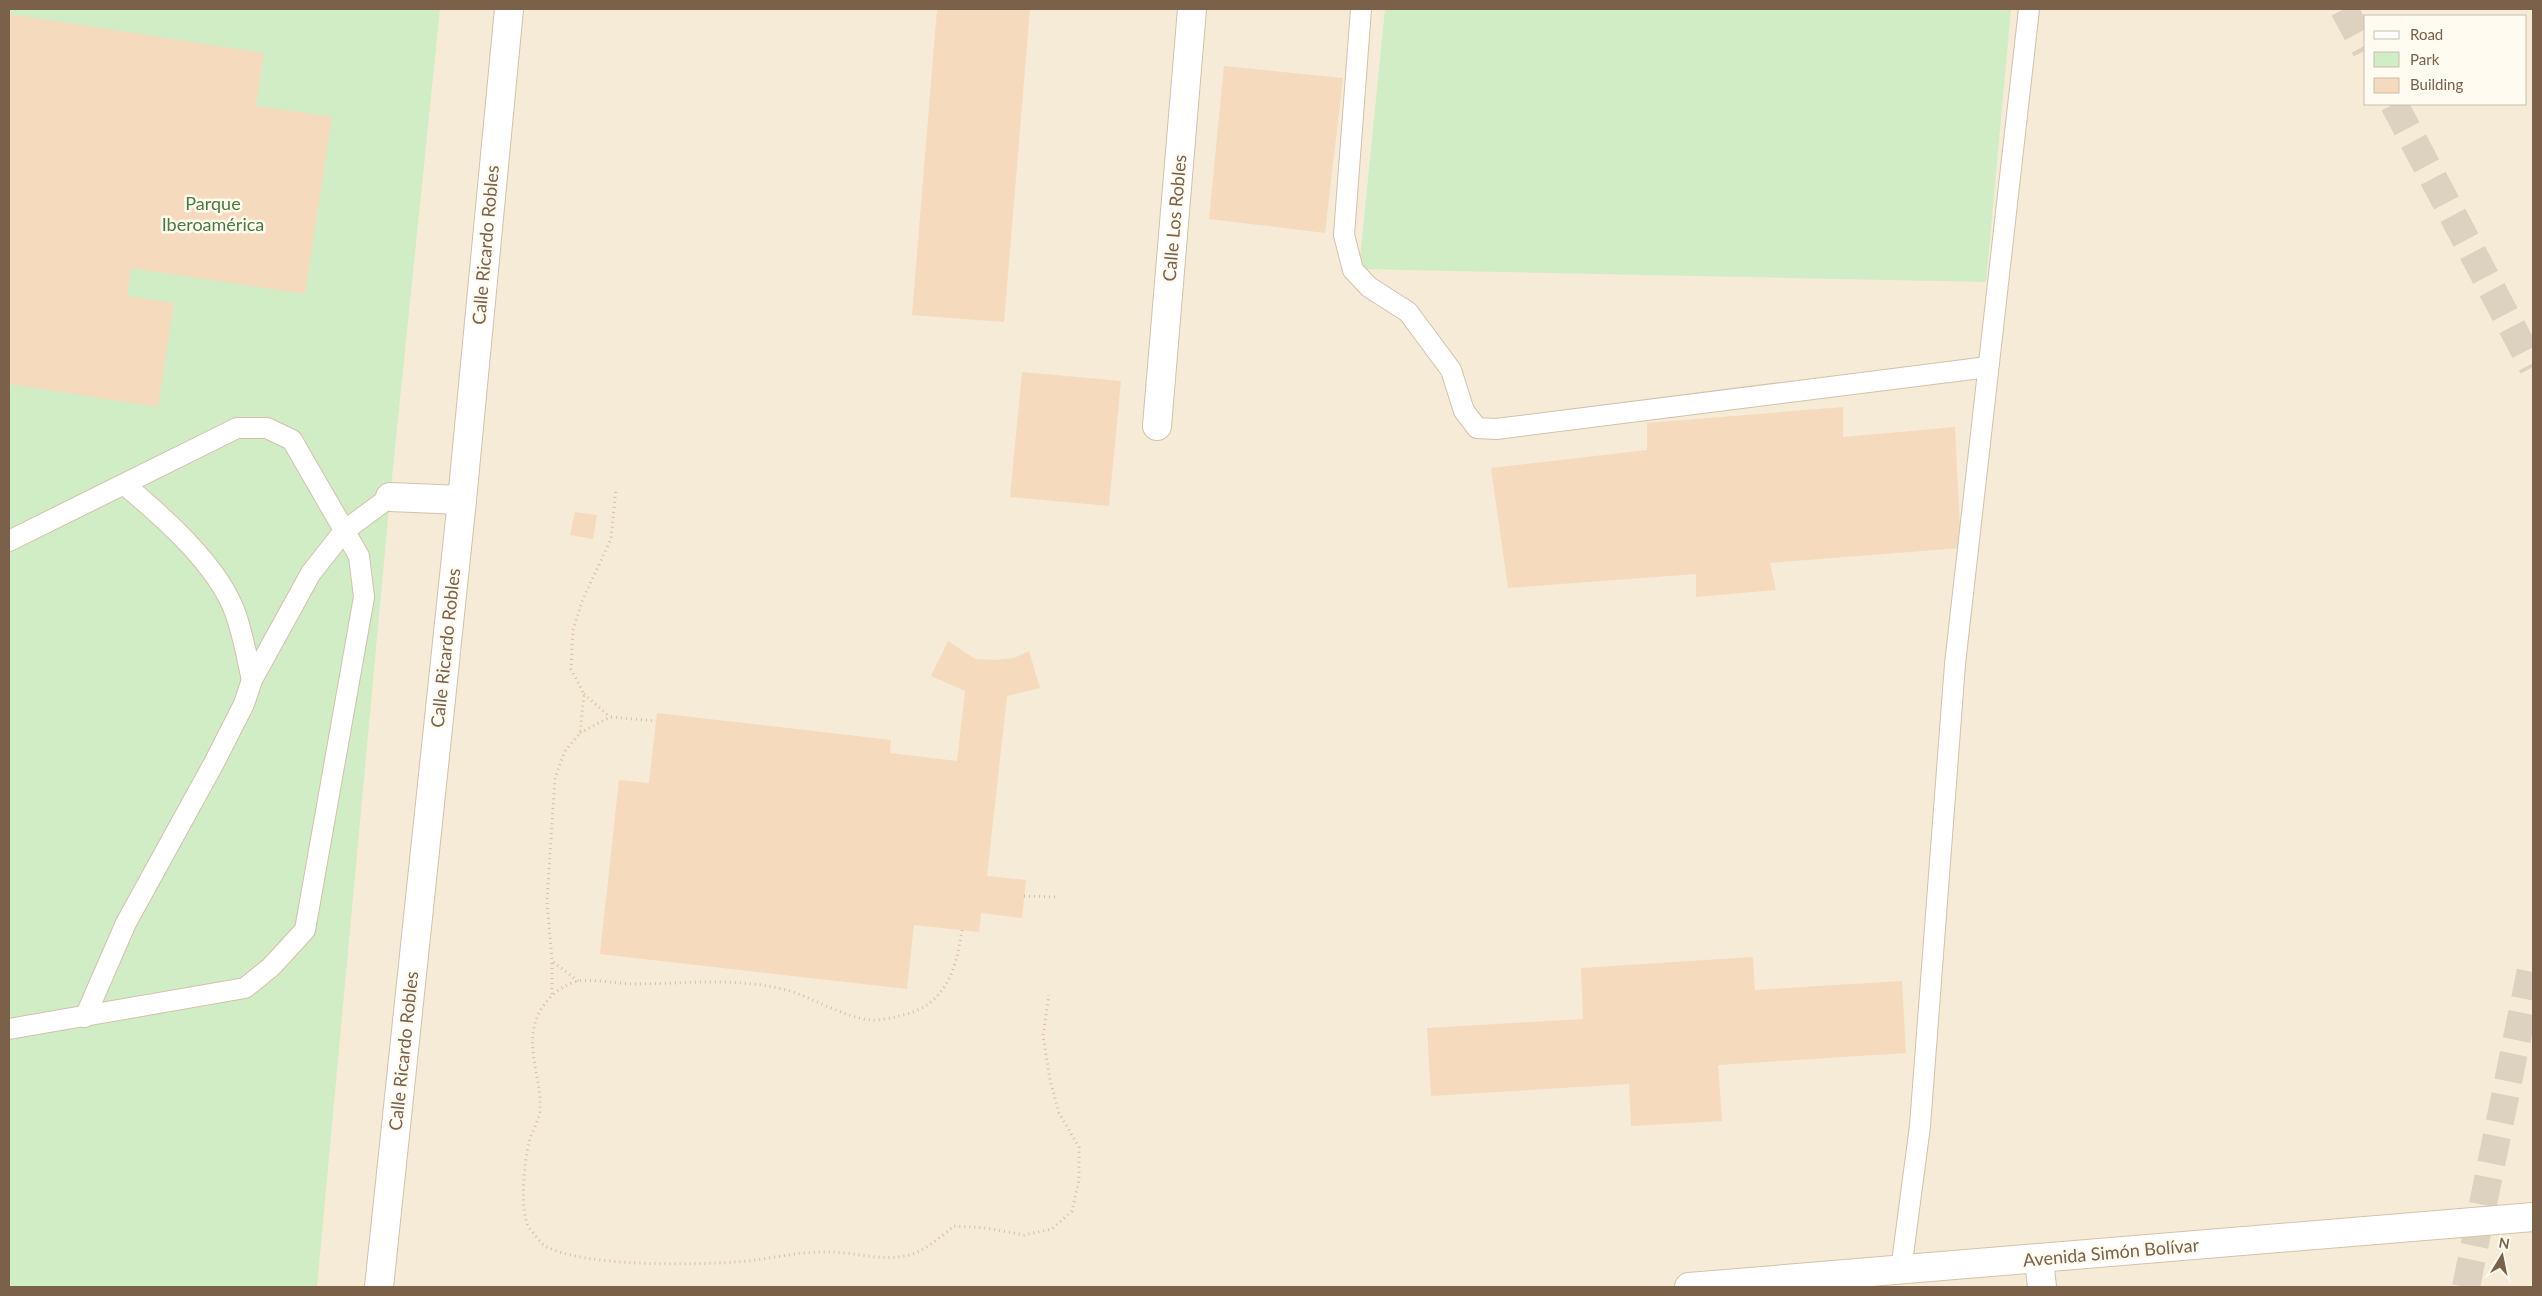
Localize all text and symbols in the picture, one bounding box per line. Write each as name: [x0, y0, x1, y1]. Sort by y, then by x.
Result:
legend: [2364, 15, 2527, 105]
text: Road: [2410, 25, 2443, 43]
text: Park: [2410, 50, 2440, 68]
text: Building: [2410, 75, 2463, 93]
street label: Calle Los Robles: [1157, 153, 1191, 282]
street label: Calle Ricardo Robles: [467, 164, 503, 326]
park label: Parque Iberoamérica: [162, 192, 264, 235]
street label: Calle Ricardo Robles: [426, 567, 464, 729]
street label: Calle Ricardo Robles: [384, 970, 422, 1132]
north arrow: [2477, 1231, 2527, 1281]
street label: Avenida Simón Bolívar: [2022, 1233, 2200, 1271]
text: N: [2498, 1233, 2511, 1252]

